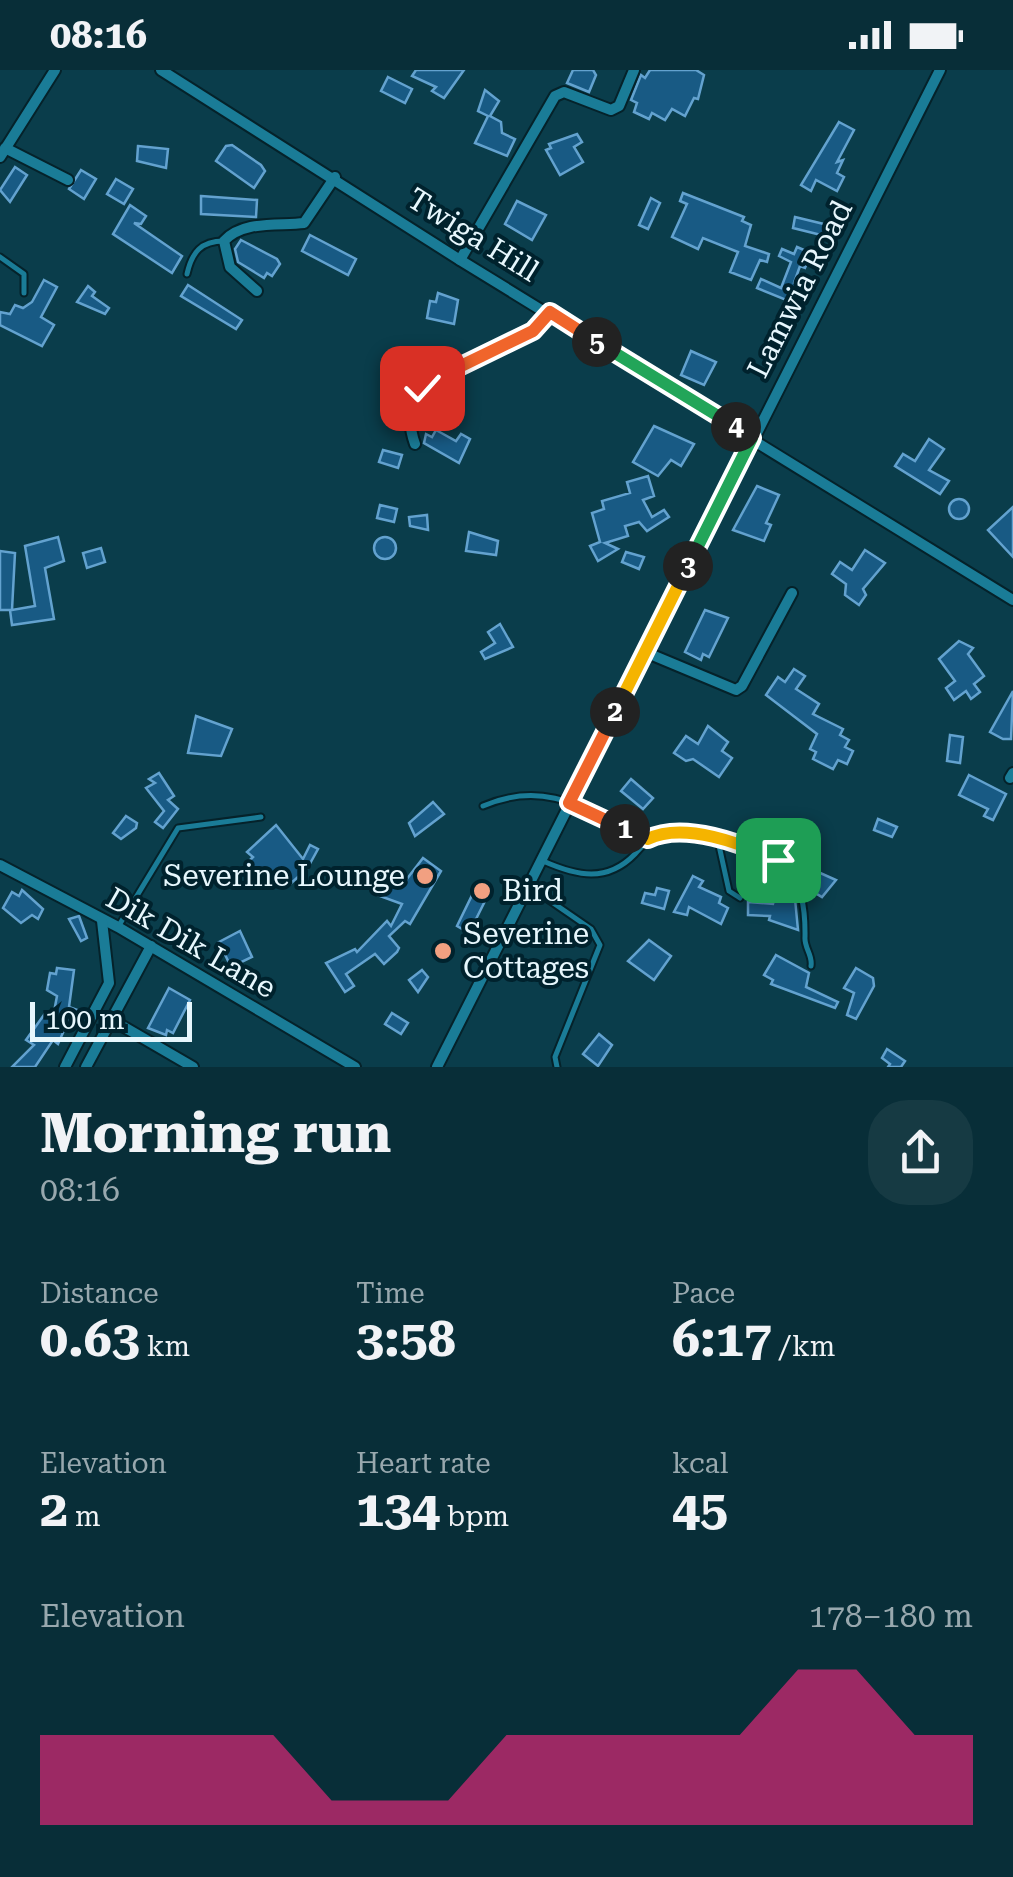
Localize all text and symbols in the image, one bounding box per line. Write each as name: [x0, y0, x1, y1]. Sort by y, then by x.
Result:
text: 08:16: [50, 13, 147, 57]
street label: Twiga Hill: [401, 181, 545, 289]
street label: Lamwia Road: [740, 194, 859, 383]
pin: 5: [572, 317, 622, 367]
text: 5: [589, 325, 605, 358]
pin: [380, 346, 465, 431]
icon: check: [395, 361, 450, 416]
pin: 4: [711, 402, 761, 452]
text: 4: [728, 410, 744, 443]
pin: 3: [663, 541, 713, 591]
text: 3: [680, 549, 696, 582]
pin: 2: [590, 687, 640, 737]
text: 2: [607, 695, 623, 728]
pin: 1: [600, 804, 650, 854]
text: 1: [617, 812, 633, 845]
pin: [736, 818, 821, 903]
icon: arrive: [751, 833, 806, 888]
place label: Severine Lounge: [163, 858, 405, 893]
marker: Severine Lounge: [414, 865, 436, 887]
place label: Bird: [502, 873, 563, 908]
street label: Dik Dik Lane: [100, 880, 282, 1005]
marker: Bird: [471, 880, 493, 902]
place label: Severine Cottages: [463, 916, 589, 985]
marker: Severine Cottages: [432, 940, 454, 962]
scale bar: [30, 997, 192, 1041]
text: 100 m: [45, 1003, 125, 1036]
button: share: [868, 1100, 973, 1205]
text: Morning run: [40, 1101, 391, 1165]
text: 08:16: [40, 1171, 120, 1209]
text: Distance: [40, 1277, 159, 1310]
text: Time: [356, 1277, 425, 1310]
text: Pace: [672, 1277, 735, 1310]
text: 0.63: [40, 1310, 140, 1368]
text: 3:58: [356, 1310, 456, 1368]
text: 6:17: [672, 1310, 772, 1368]
text: km: [140, 1330, 190, 1363]
text: /km: [772, 1330, 835, 1363]
text: Elevation: [40, 1447, 167, 1480]
text: Heart rate: [356, 1447, 491, 1480]
text: kcal: [672, 1447, 728, 1480]
text: 2: [40, 1480, 68, 1538]
text: 134: [356, 1480, 440, 1538]
text: 45: [672, 1480, 728, 1538]
text: m: [68, 1500, 101, 1533]
text: bpm: [440, 1500, 509, 1533]
text: Elevation: [40, 1597, 185, 1635]
text: 178–180 m: [809, 1597, 973, 1635]

